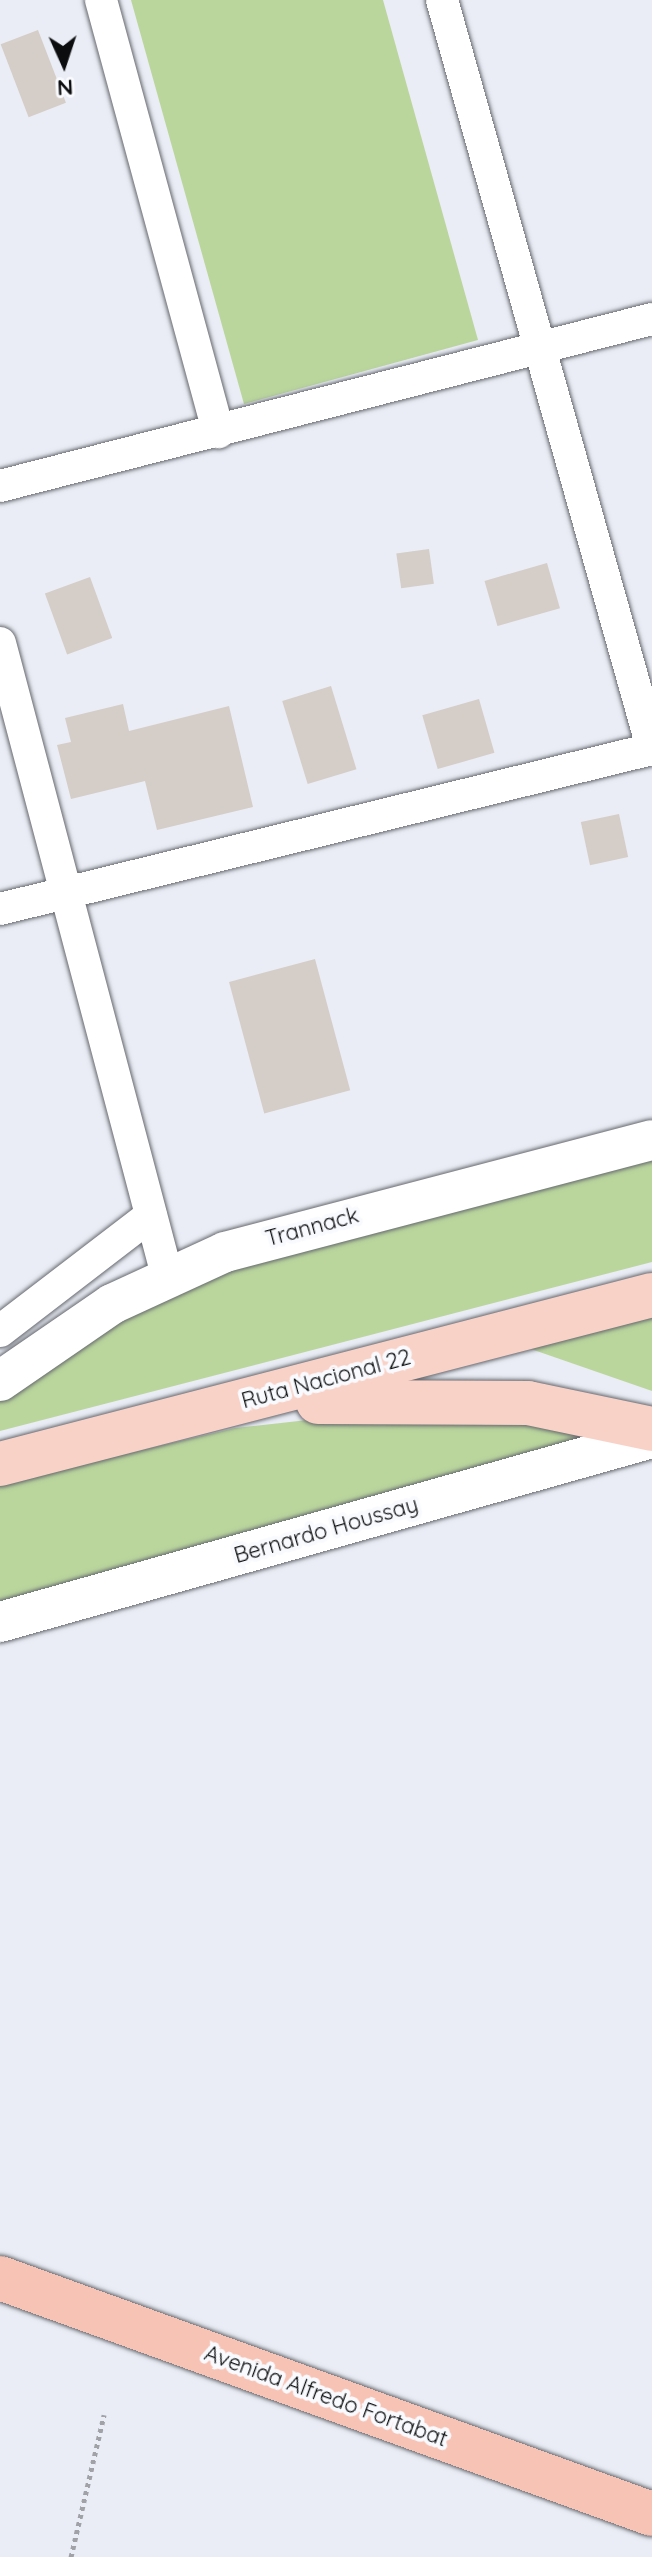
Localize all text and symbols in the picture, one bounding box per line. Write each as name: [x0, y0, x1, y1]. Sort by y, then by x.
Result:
north arrow: [24, 24, 104, 104]
text: N: [56, 74, 74, 102]
street label: Trannack: [262, 1202, 362, 1252]
street label: Ruta Nacional 22: [239, 1344, 413, 1414]
street label: Bernardo Houssay: [231, 1491, 421, 1569]
street label: Avenida Alfredo Fortabat: [201, 2340, 451, 2452]

